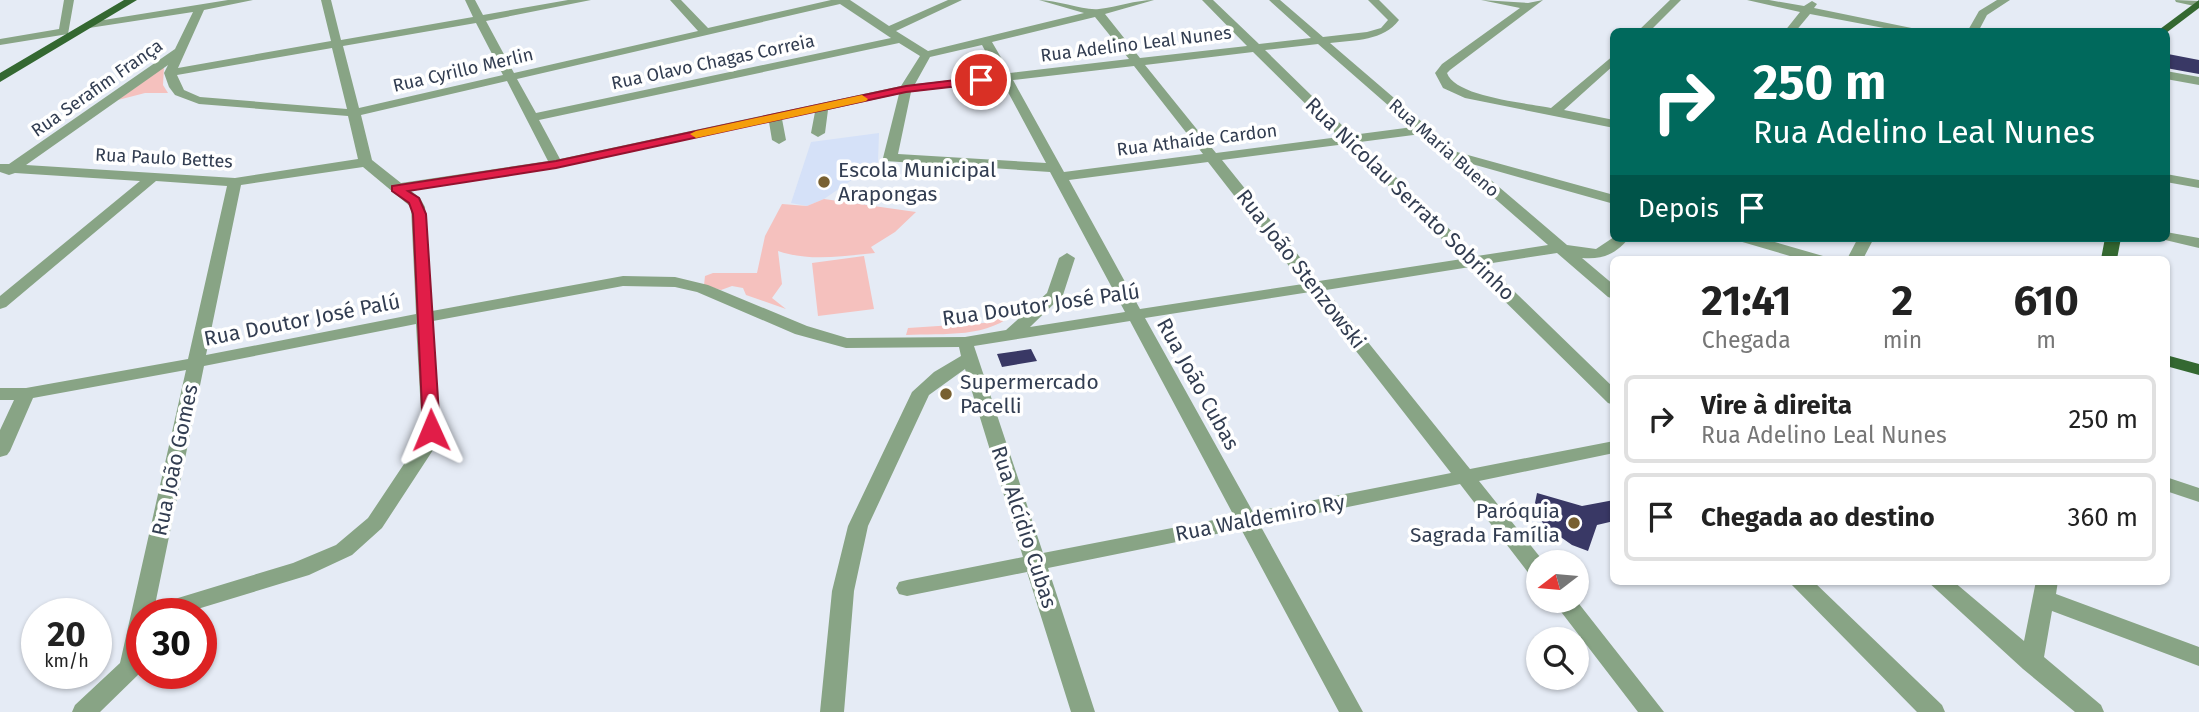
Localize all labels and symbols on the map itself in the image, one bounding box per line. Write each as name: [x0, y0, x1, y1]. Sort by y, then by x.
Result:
street label: Rua Adelino Leal Nunes: [1039, 21, 1233, 67]
street label: Rua Olavo Chagas Correia: [609, 30, 817, 94]
street label: Rua Serafim França: [27, 34, 167, 142]
street label: Rua Cyrillo Merlin: [391, 43, 535, 97]
pin: [951, 50, 1011, 110]
street label: Rua Nicolau Serrato Sobrinho: [1300, 92, 1520, 306]
street label: Rua Maria Bueno: [1384, 94, 1504, 202]
street label: Rua Athaíde Cardon: [1116, 119, 1278, 161]
street label: Rua Paulo Bettes: [95, 143, 233, 173]
place label: Escola Municipal Arapongas: [838, 157, 996, 207]
marker: Escola Municipal Arapongas: [816, 174, 832, 190]
street label: Rua João Stenzowski: [1231, 184, 1371, 354]
street label: Rua Doutor José Palú: [941, 278, 1141, 332]
street label: Rua Doutor José Palú: [202, 288, 402, 352]
street label: Rua João Cubas: [1151, 314, 1245, 455]
place label: Supermercado Pacelli: [960, 369, 1099, 419]
street label: Rua João Gomes: [146, 382, 204, 538]
marker: Supermercado Pacelli: [938, 386, 954, 402]
position arrow: [394, 393, 468, 467]
street label: Rua Alcídio Cubas: [985, 443, 1063, 612]
street label: Rua Waldemiro Ry: [1173, 489, 1348, 547]
place label: Paróquia Sagrada Família: [1410, 498, 1560, 548]
marker: Paróquia Sagrada Família: [1566, 515, 1582, 531]
north arrow: [1526, 550, 1589, 612]
speed limit sign: 30: [126, 598, 217, 689]

